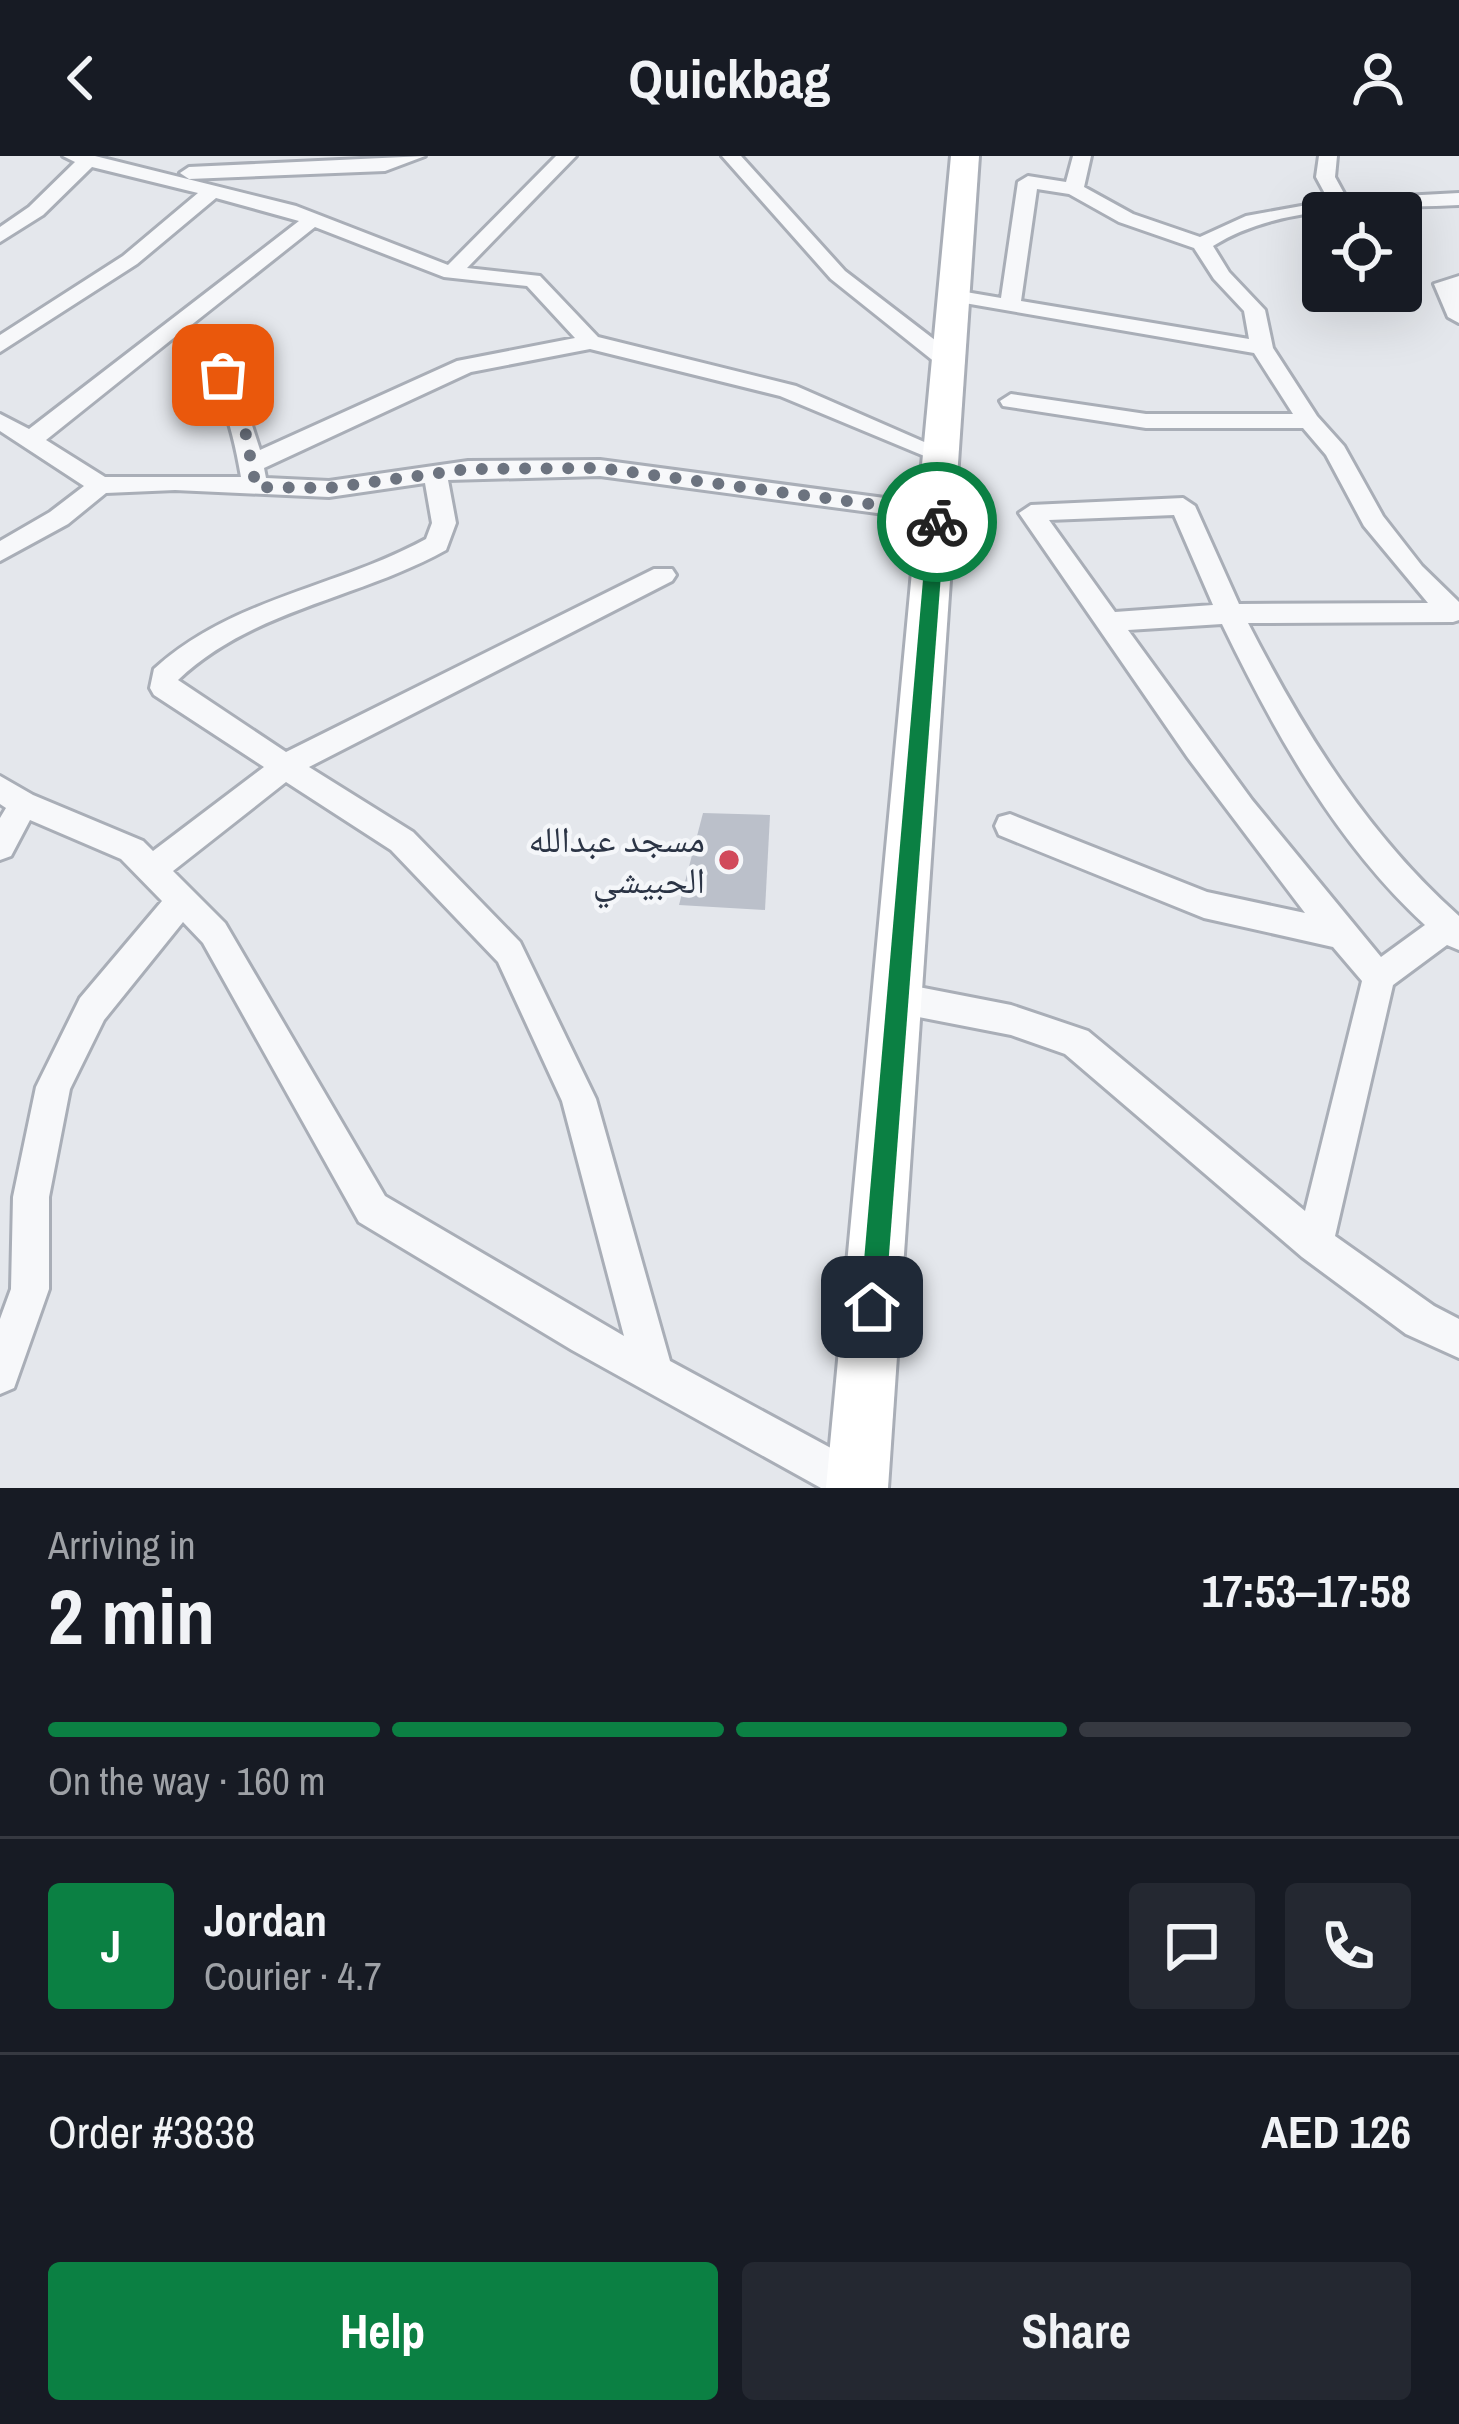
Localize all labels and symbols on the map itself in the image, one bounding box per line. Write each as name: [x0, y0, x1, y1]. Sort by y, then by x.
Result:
pin: [172, 324, 274, 426]
courier: [877, 462, 997, 582]
place label: مسجد عبدالله الحبيشي: [528, 815, 705, 909]
marker: مسجد عبدالله الحبيشي: [716, 847, 742, 873]
pin: [821, 1256, 923, 1358]

